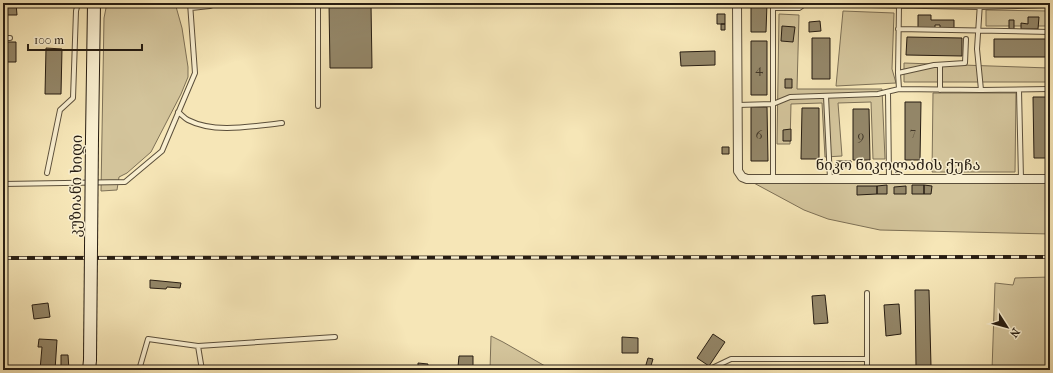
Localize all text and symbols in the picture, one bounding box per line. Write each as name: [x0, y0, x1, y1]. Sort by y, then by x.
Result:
scale bar: [28, 26, 142, 52]
text: 100 m: [34, 33, 64, 47]
house number: 4: [755, 61, 763, 76]
house number: 7: [910, 124, 916, 139]
house number: 6: [755, 127, 763, 142]
house number: 9: [858, 128, 865, 143]
street label: კუზიანი ხიდი: [66, 134, 86, 238]
street label: ნიკო ნიკოლაძის ქუჩა: [815, 156, 981, 174]
north arrow: [987, 307, 1027, 347]
text: N: [1007, 325, 1022, 340]

